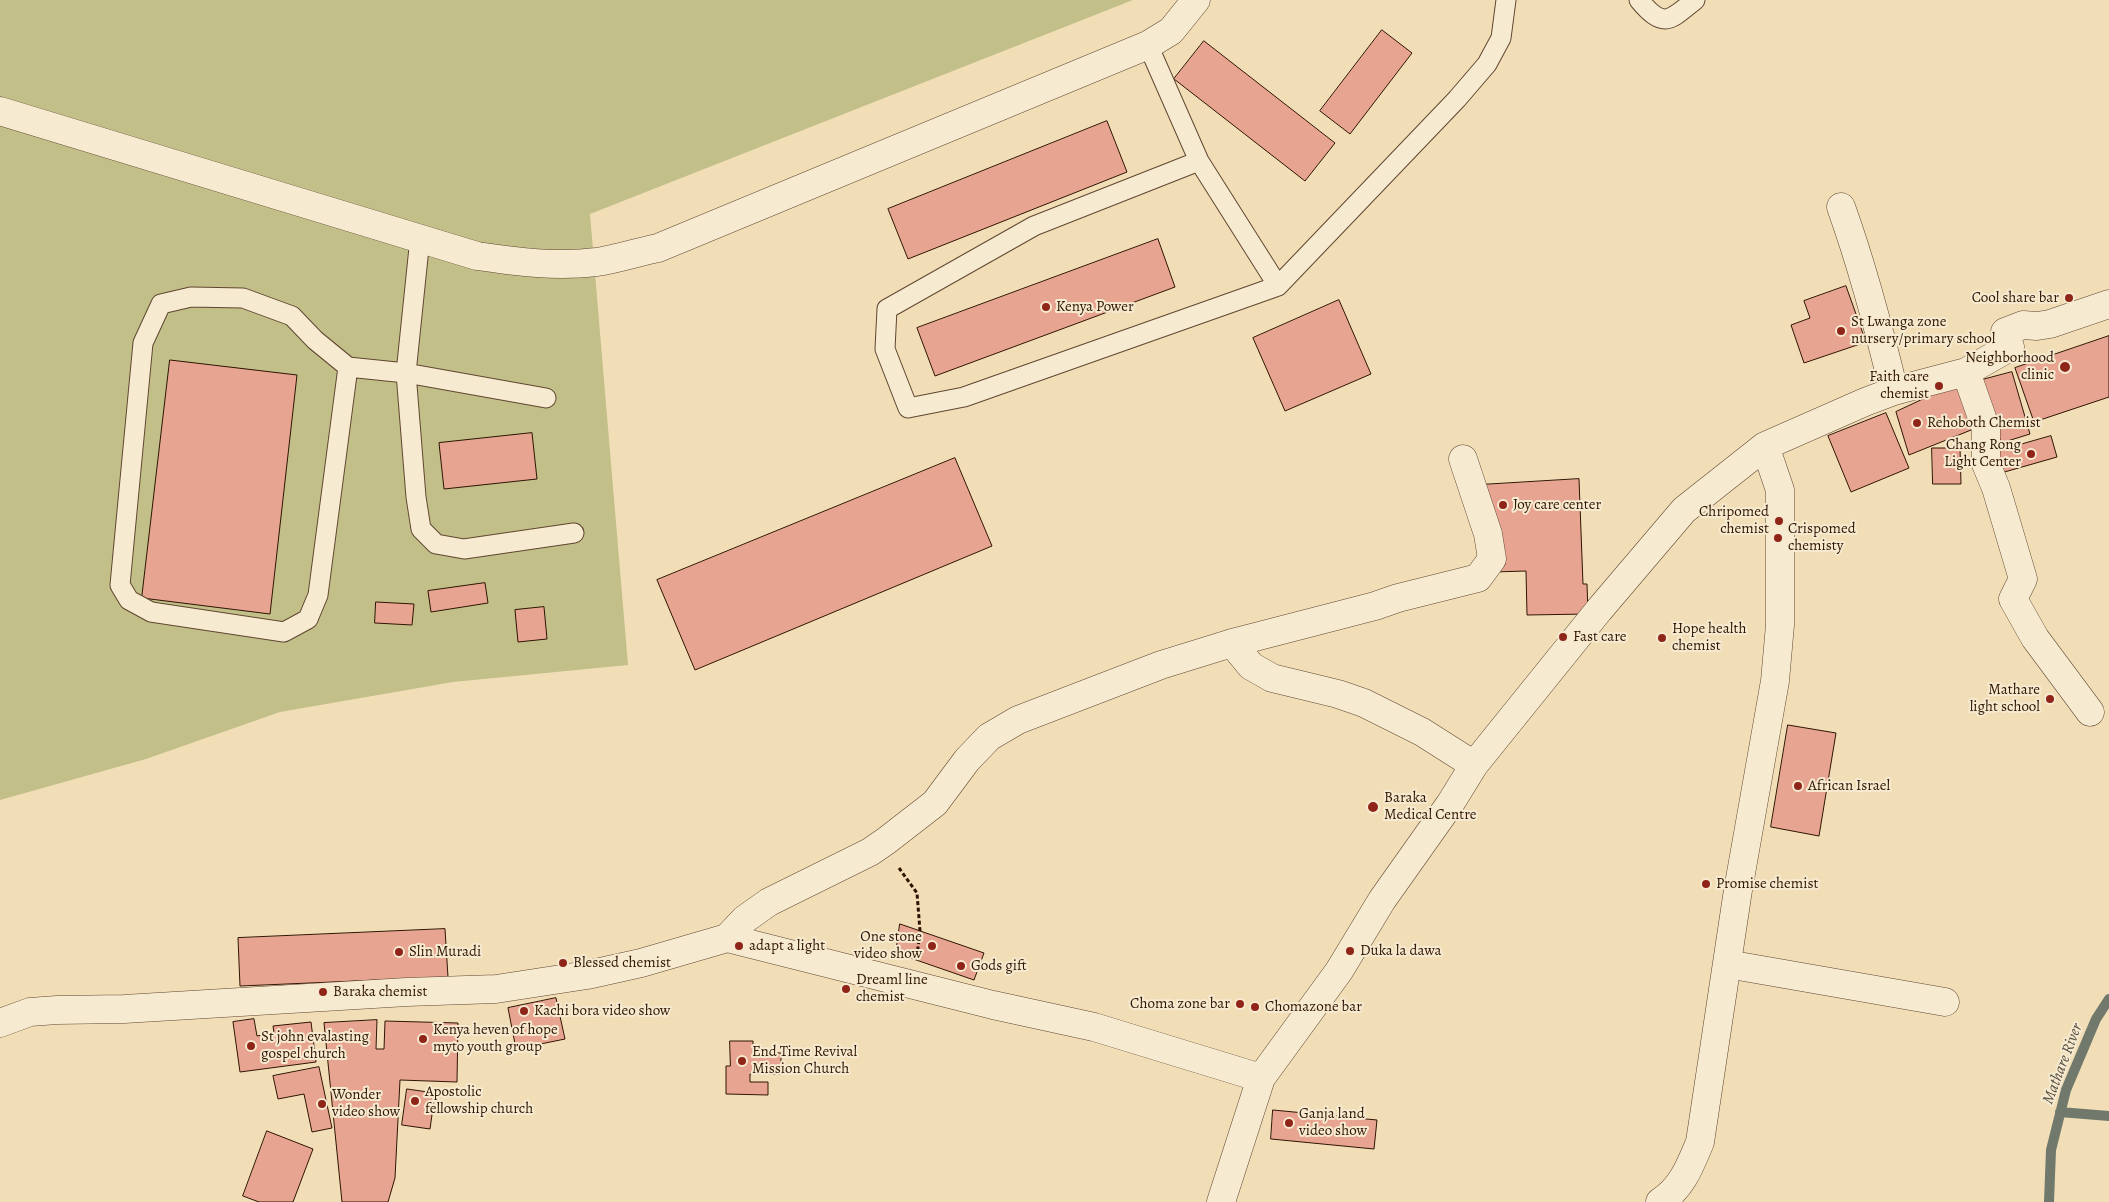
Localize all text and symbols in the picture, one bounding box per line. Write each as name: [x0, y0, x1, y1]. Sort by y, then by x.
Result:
place label: Cool share bar: [1972, 289, 2059, 307]
marker: Cool share bar: [2063, 292, 2075, 304]
place label: Kenya Power: [1056, 298, 1134, 316]
marker: Kenya Power: [1040, 301, 1052, 313]
place label: St Lwanga zone nursery/primary school: [1851, 313, 1995, 348]
marker: St Lwanga zone nursery/primary school: [1835, 325, 1847, 337]
place label: Neighborhood clinic: [1965, 349, 2054, 384]
marker: Neighborhood clinic: [2058, 360, 2072, 374]
place label: Faith care chemist: [1869, 368, 1929, 403]
marker: Faith care chemist: [1933, 380, 1945, 392]
place label: Rehoboth Chemist: [1927, 414, 2041, 432]
marker: Rehoboth Chemist: [1911, 417, 1923, 429]
place label: Chang Rong Light Center: [1944, 436, 2021, 471]
marker: Chang Rong Light Center: [2025, 448, 2037, 460]
place label: Joy care center: [1513, 496, 1601, 514]
marker: Joy care center: [1497, 499, 1509, 511]
place label: Chripomed chemist: [1699, 503, 1769, 538]
marker: Chripomed chemist: [1773, 515, 1785, 527]
place label: Crispomed chemisty: [1788, 520, 1856, 555]
marker: Crispomed chemisty: [1772, 532, 1784, 544]
place label: Hope health chemist: [1672, 620, 1746, 655]
place label: Fast care: [1573, 628, 1626, 646]
marker: Fast care: [1557, 631, 1569, 643]
marker: Hope health chemist: [1656, 632, 1668, 644]
place label: Mathare light school: [1970, 681, 2040, 716]
marker: Mathare light school: [2044, 693, 2056, 705]
place label: African Israel: [1808, 777, 1890, 795]
marker: African Israel: [1792, 780, 1804, 792]
place label: Baraka Medical Centre: [1384, 789, 1477, 824]
marker: Baraka Medical Centre: [1366, 800, 1380, 814]
place label: Promise chemist: [1716, 875, 1818, 893]
marker: Promise chemist: [1700, 878, 1712, 890]
place label: One stone video show: [854, 928, 922, 963]
place label: adapt a light: [749, 937, 825, 955]
marker: adapt a light: [733, 940, 745, 952]
marker: One stone video show: [926, 940, 938, 952]
place label: Duka la dawa: [1360, 942, 1441, 960]
place label: Slin Muradi: [409, 943, 481, 961]
marker: Duka la dawa: [1344, 945, 1356, 957]
marker: Slin Muradi: [393, 946, 405, 958]
place label: Blessed chemist: [573, 954, 671, 972]
marker: Blessed chemist: [557, 957, 569, 969]
place label: Gods gift: [971, 957, 1027, 975]
marker: Gods gift: [955, 960, 967, 972]
place label: Dreaml line chemist: [856, 971, 928, 1006]
place label: Baraka chemist: [333, 983, 427, 1001]
marker: Dreaml line chemist: [840, 983, 852, 995]
marker: Baraka chemist: [317, 986, 329, 998]
place label: Choma zone bar: [1130, 995, 1230, 1013]
marker: Choma zone bar: [1234, 998, 1246, 1010]
place label: Chomazone bar: [1265, 998, 1362, 1016]
marker: Chomazone bar: [1249, 1001, 1261, 1013]
place label: Kachi bora video show: [534, 1002, 670, 1020]
marker: Kachi bora video show: [518, 1005, 530, 1017]
place label: Kenya heven of hope myto youth group: [433, 1021, 558, 1056]
water label: Mathare River: [2039, 1021, 2087, 1107]
place label: St john evalasting gospel church: [261, 1028, 369, 1063]
marker: Kenya heven of hope myto youth group: [417, 1033, 429, 1045]
marker: St john evalasting gospel church: [245, 1040, 257, 1052]
place label: End Time Revival Mission Church: [752, 1043, 857, 1078]
marker: End Time Revival Mission Church: [736, 1055, 748, 1067]
place label: Apostolic fellowship church: [425, 1083, 533, 1118]
place label: Wonder video show: [332, 1086, 400, 1121]
marker: Apostolic fellowship church: [409, 1095, 421, 1107]
marker: Wonder video show: [316, 1098, 328, 1110]
place label: Ganja land video show: [1299, 1105, 1367, 1140]
marker: Ganja land video show: [1283, 1117, 1295, 1129]

